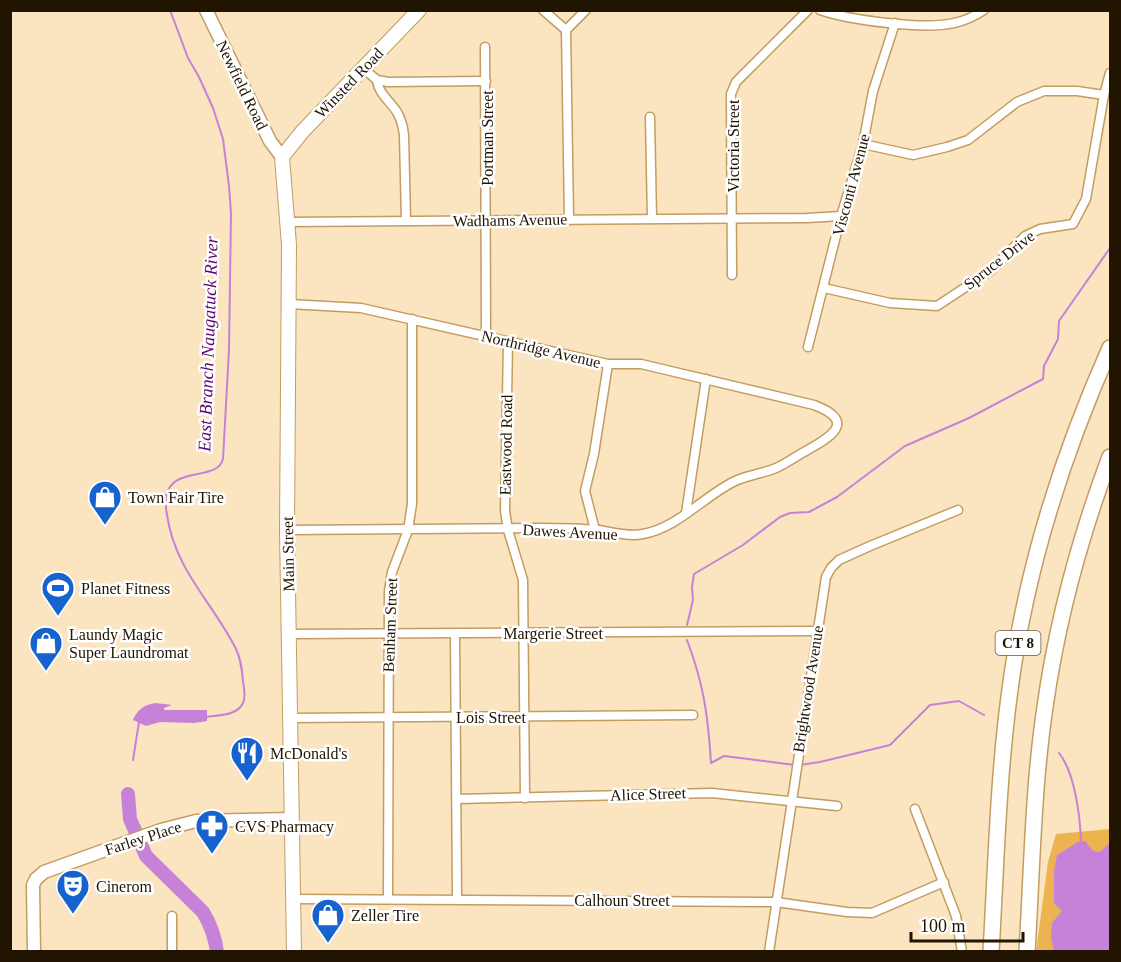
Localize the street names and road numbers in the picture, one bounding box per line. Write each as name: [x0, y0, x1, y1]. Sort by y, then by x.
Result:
street label: Newfield Road: [213, 38, 271, 132]
street label: Winsted Road: [311, 45, 387, 121]
street label: Portman Street: [479, 90, 496, 186]
street label: Victoria Street: [725, 99, 742, 192]
street label: Visconti Avenue: [829, 132, 873, 238]
street label: Wadhams Avenue: [453, 211, 567, 229]
street label: Spruce Drive: [960, 227, 1038, 294]
street label: Northridge Avenue: [479, 327, 602, 372]
street label: Eastwood Road: [497, 394, 515, 496]
street label: Main Street: [279, 516, 297, 592]
street label: Dawes Avenue: [522, 521, 618, 543]
street label: Benham Street: [380, 577, 400, 673]
street label: Brightwood Avenue: [790, 624, 827, 754]
street label: Margerie Street: [503, 625, 603, 643]
road number: CT 8: [996, 631, 1040, 655]
street label: Lois Street: [456, 709, 526, 726]
street label: Alice Street: [610, 784, 687, 804]
street label: Farley Place: [103, 818, 184, 859]
street label: Calhoun Street: [574, 892, 670, 909]

